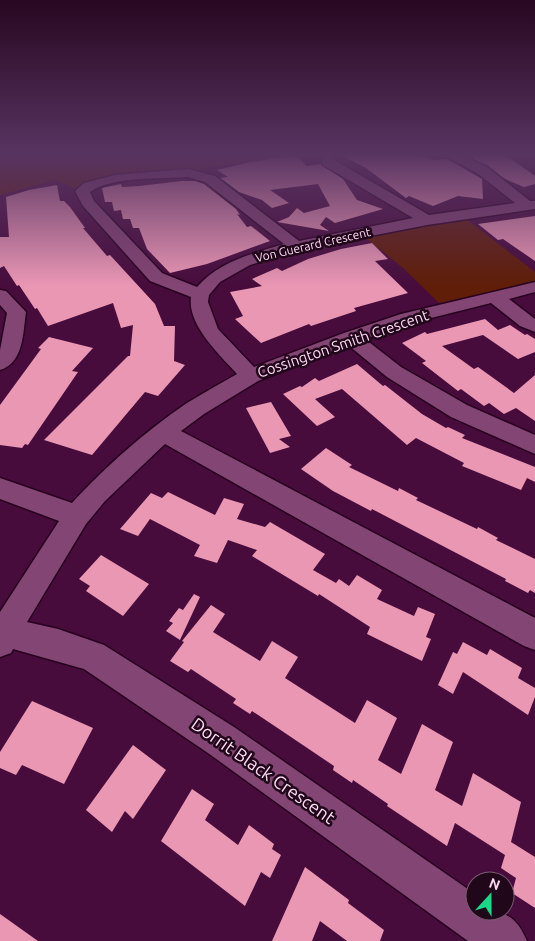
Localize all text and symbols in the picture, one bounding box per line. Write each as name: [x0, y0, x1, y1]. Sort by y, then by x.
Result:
street label: Von Guerard Crescent: [254, 225, 372, 264]
street label: Cossington Smith Crescent: [255, 306, 431, 381]
street label: Dorrit Black Crescent: [188, 713, 339, 827]
north arrow: [465, 871, 515, 921]
text: N: [487, 875, 502, 893]

